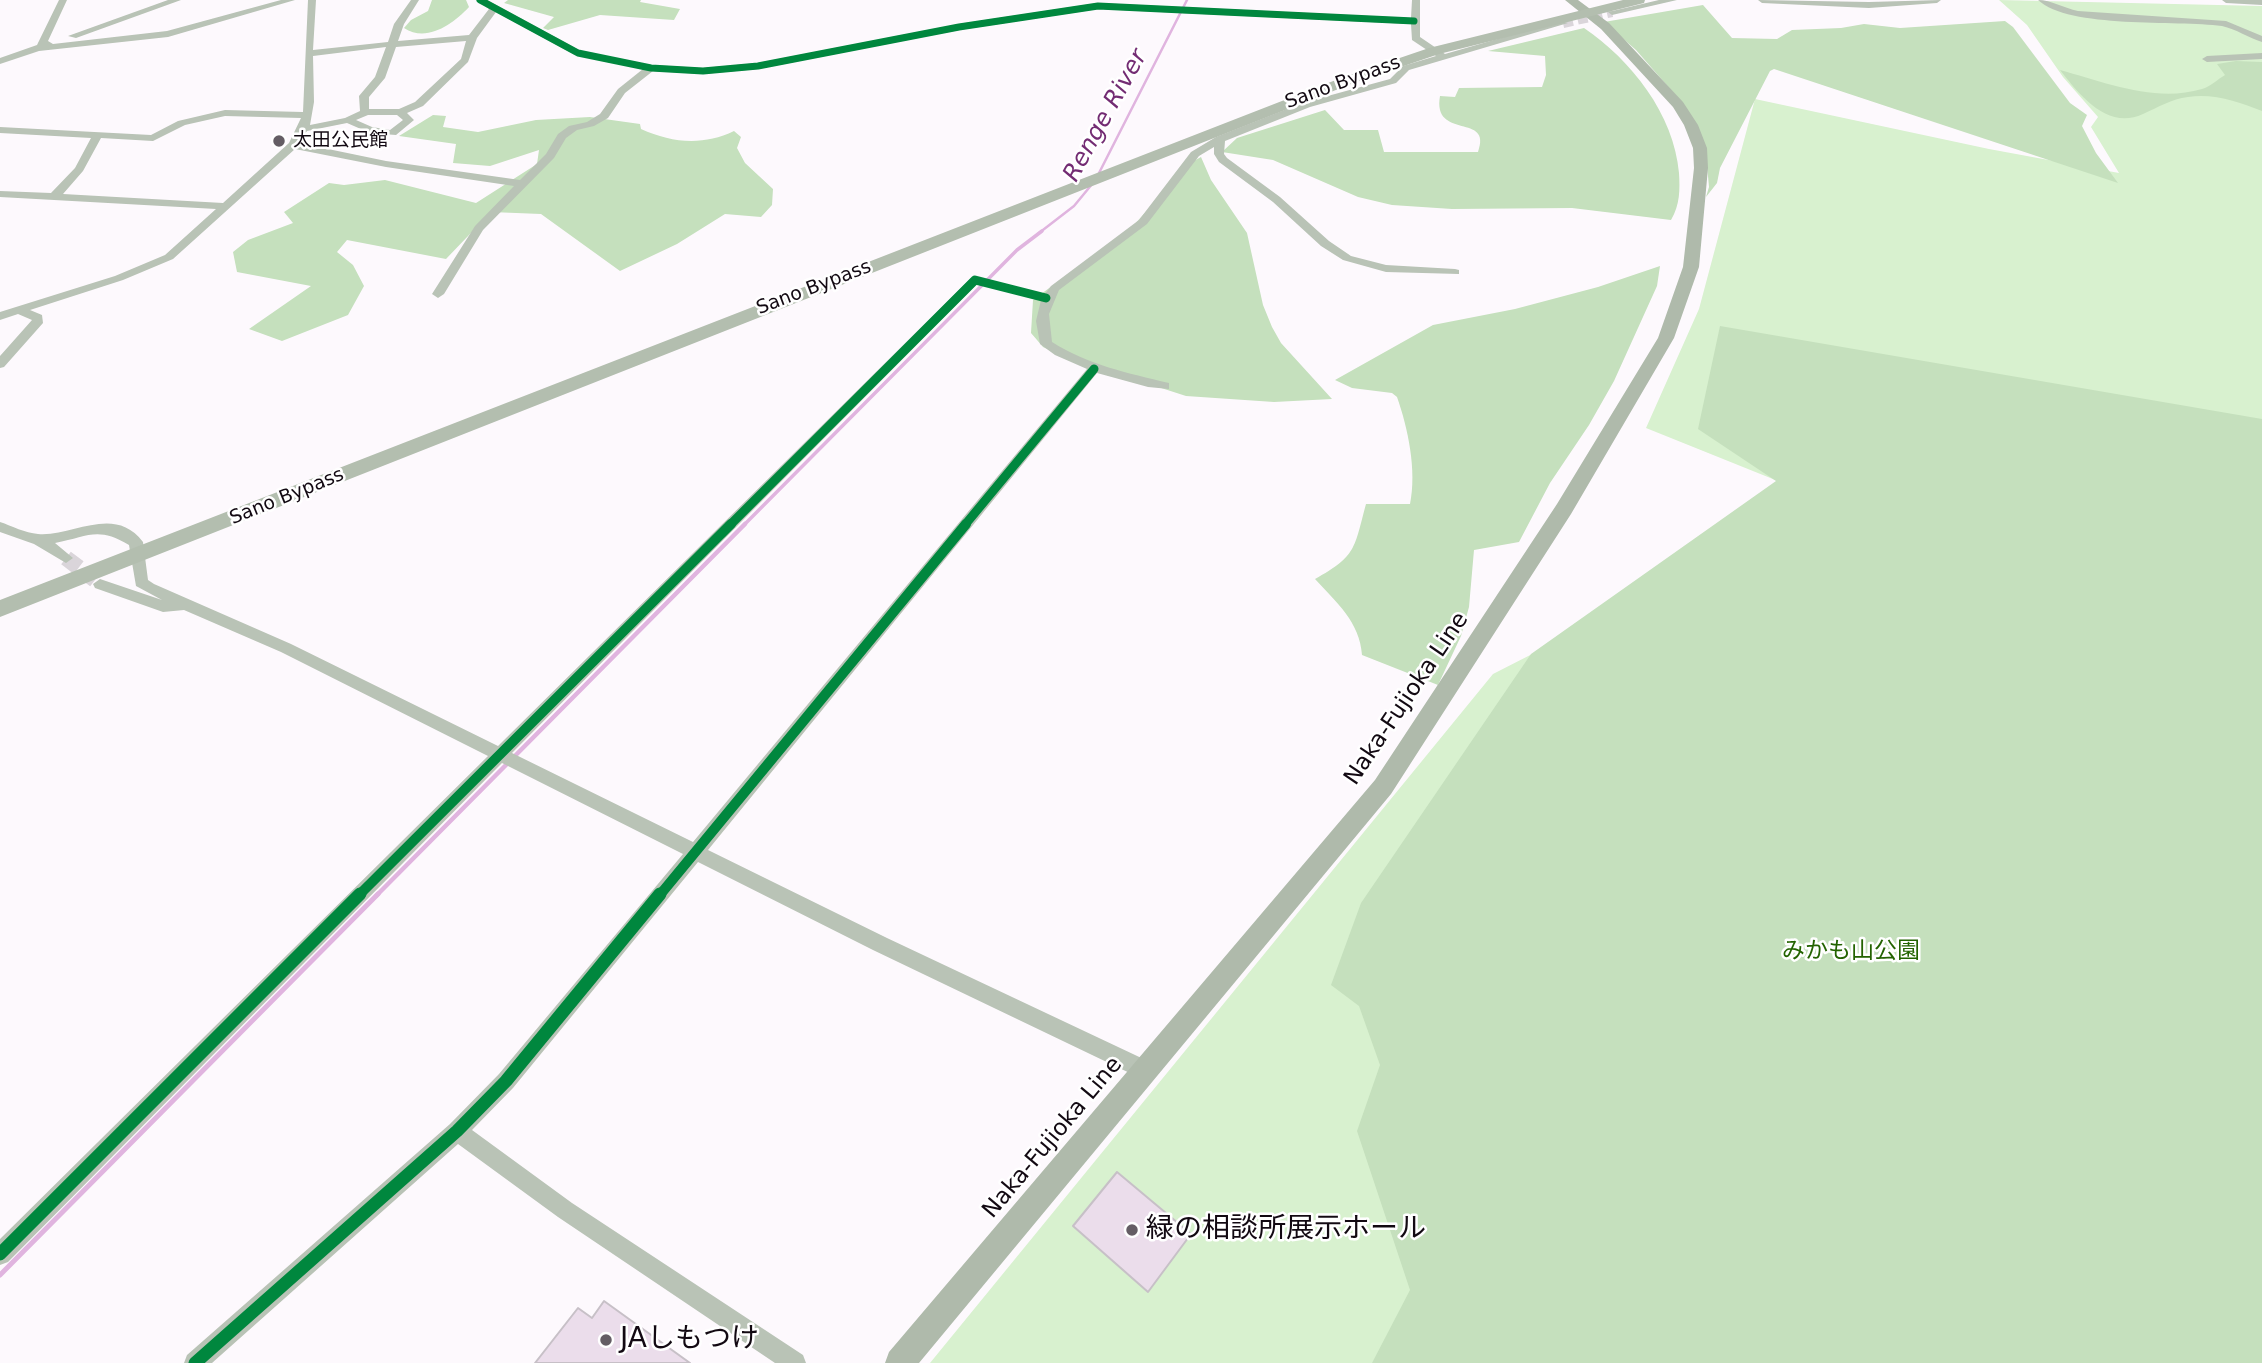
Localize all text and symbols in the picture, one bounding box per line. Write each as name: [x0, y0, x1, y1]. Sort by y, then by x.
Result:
water label: Renge River: [1058, 45, 1154, 187]
street label: Sano Bypass: [1282, 52, 1404, 114]
place label: 太田公民館: [293, 130, 388, 152]
marker: 太田公民館: [271, 133, 287, 149]
street label: Sano Bypass: [753, 256, 875, 320]
street label: Sano Bypass: [227, 464, 347, 530]
street label: Naka-Fujioka Line: [1339, 607, 1475, 791]
park label: みかも山公園: [1782, 938, 1920, 966]
street label: Naka-Fujioka Line: [977, 1052, 1129, 1224]
place label: 緑の相談所展示ホール: [1146, 1213, 1426, 1247]
marker: 緑の相談所展示ホール: [1124, 1222, 1140, 1238]
place label: JAしもつけ: [620, 1323, 759, 1357]
marker: JAしもつけ: [598, 1332, 614, 1348]

